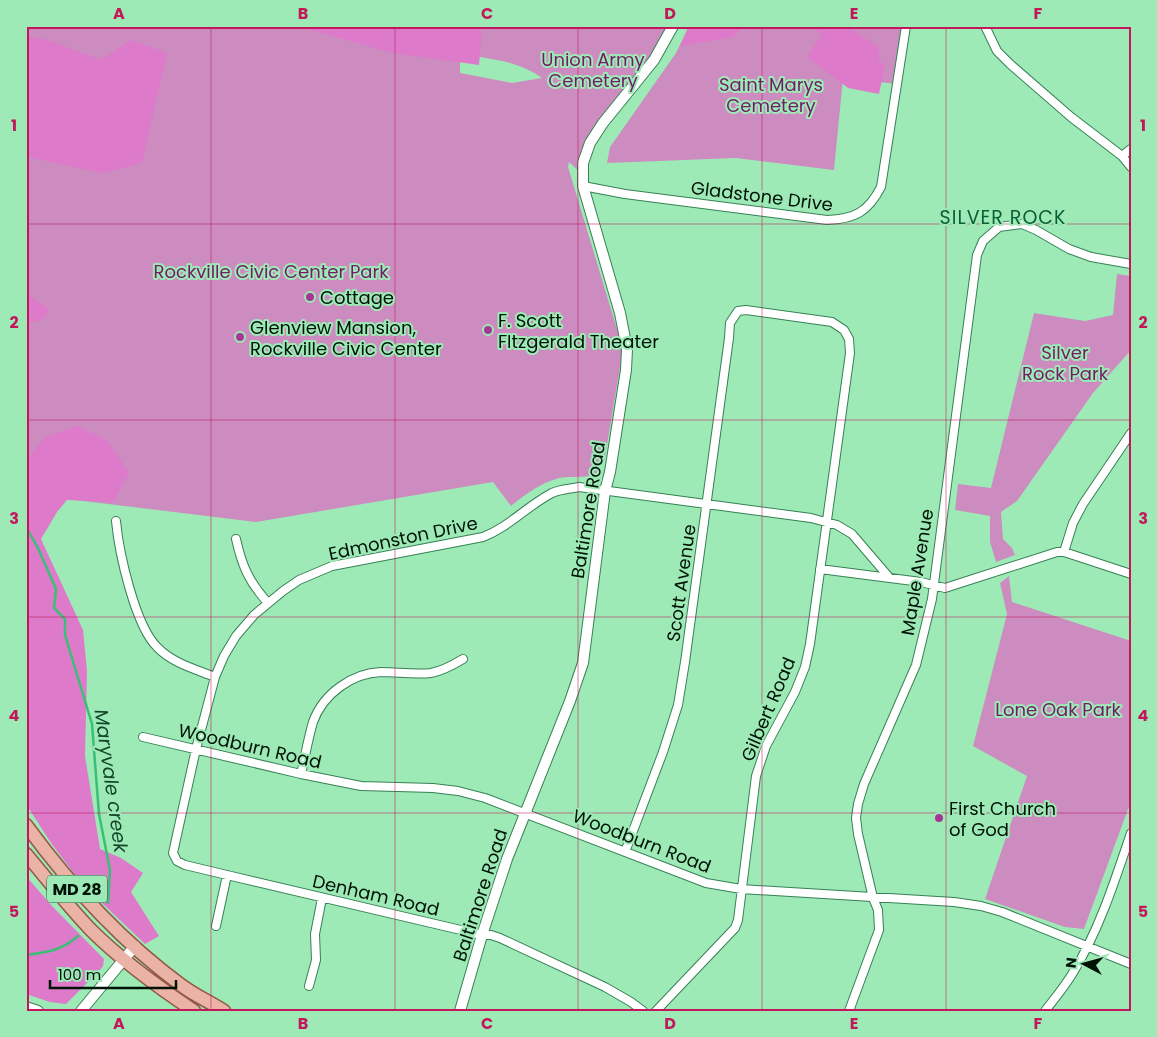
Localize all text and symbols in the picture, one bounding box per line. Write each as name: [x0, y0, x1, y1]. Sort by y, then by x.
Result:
text: A: [113, 2, 125, 25]
text: B: [298, 2, 308, 25]
text: C: [481, 2, 493, 25]
text: D: [664, 2, 676, 25]
text: E: [850, 2, 858, 25]
text: F: [1034, 2, 1043, 25]
park label: Union Army Cemetery: [541, 47, 645, 93]
park label: Saint Marys Cemetery: [719, 72, 823, 118]
text: 1: [11, 114, 17, 137]
text: 1: [1140, 114, 1146, 137]
street label: Gladstone Drive: [690, 175, 834, 217]
district label: SILVER ROCK: [940, 204, 1066, 231]
park label: Rockville Civic Center Park: [154, 259, 389, 284]
place label: Cottage: [320, 285, 394, 310]
marker: Cottage: [304, 291, 316, 303]
place label: F. Scott FItzgerald Theater: [498, 308, 659, 354]
text: 2: [9, 311, 19, 334]
text: 2: [1138, 311, 1148, 334]
place label: Glenview Mansion, Rockville Civic Center: [250, 315, 442, 361]
marker: F. Scott FItzgerald Theater: [482, 324, 494, 336]
marker: Glenview Mansion, Rockville Civic Center: [234, 331, 246, 343]
park label: Silver Rock Park: [1022, 340, 1109, 386]
street label: Baltimore Road: [565, 440, 611, 580]
text: 3: [9, 507, 19, 530]
street label: Maple Avenue: [895, 507, 939, 637]
text: 3: [1138, 507, 1148, 530]
street label: Edmonston Drive: [326, 510, 480, 566]
street label: Scott Avenue: [660, 523, 702, 643]
street label: Gilbert Road: [735, 653, 801, 765]
park label: Lone Oak Park: [995, 697, 1122, 722]
text: 4: [9, 704, 20, 727]
text: 4: [1138, 704, 1149, 727]
water label: Maryvale creek: [88, 708, 135, 856]
street label: Woodburn Road: [176, 717, 324, 775]
place label: First Church of God: [949, 796, 1056, 842]
street label: Woodburn Road: [569, 803, 715, 879]
marker: First Church of God: [933, 812, 945, 824]
street label: Baltimore Road: [447, 825, 513, 965]
street label: Denham Road: [310, 868, 442, 922]
road number: MD 28: [47, 876, 107, 902]
text: 5: [9, 900, 19, 923]
text: 5: [1138, 900, 1148, 923]
north arrow: [1060, 940, 1110, 990]
text: N: [1061, 956, 1082, 969]
scale bar: [50, 957, 176, 989]
text: 100 m: [58, 964, 101, 985]
text: A: [113, 1012, 125, 1035]
text: B: [298, 1012, 308, 1035]
text: C: [481, 1012, 493, 1035]
text: D: [664, 1012, 676, 1035]
text: E: [850, 1012, 858, 1035]
text: F: [1034, 1012, 1043, 1035]

